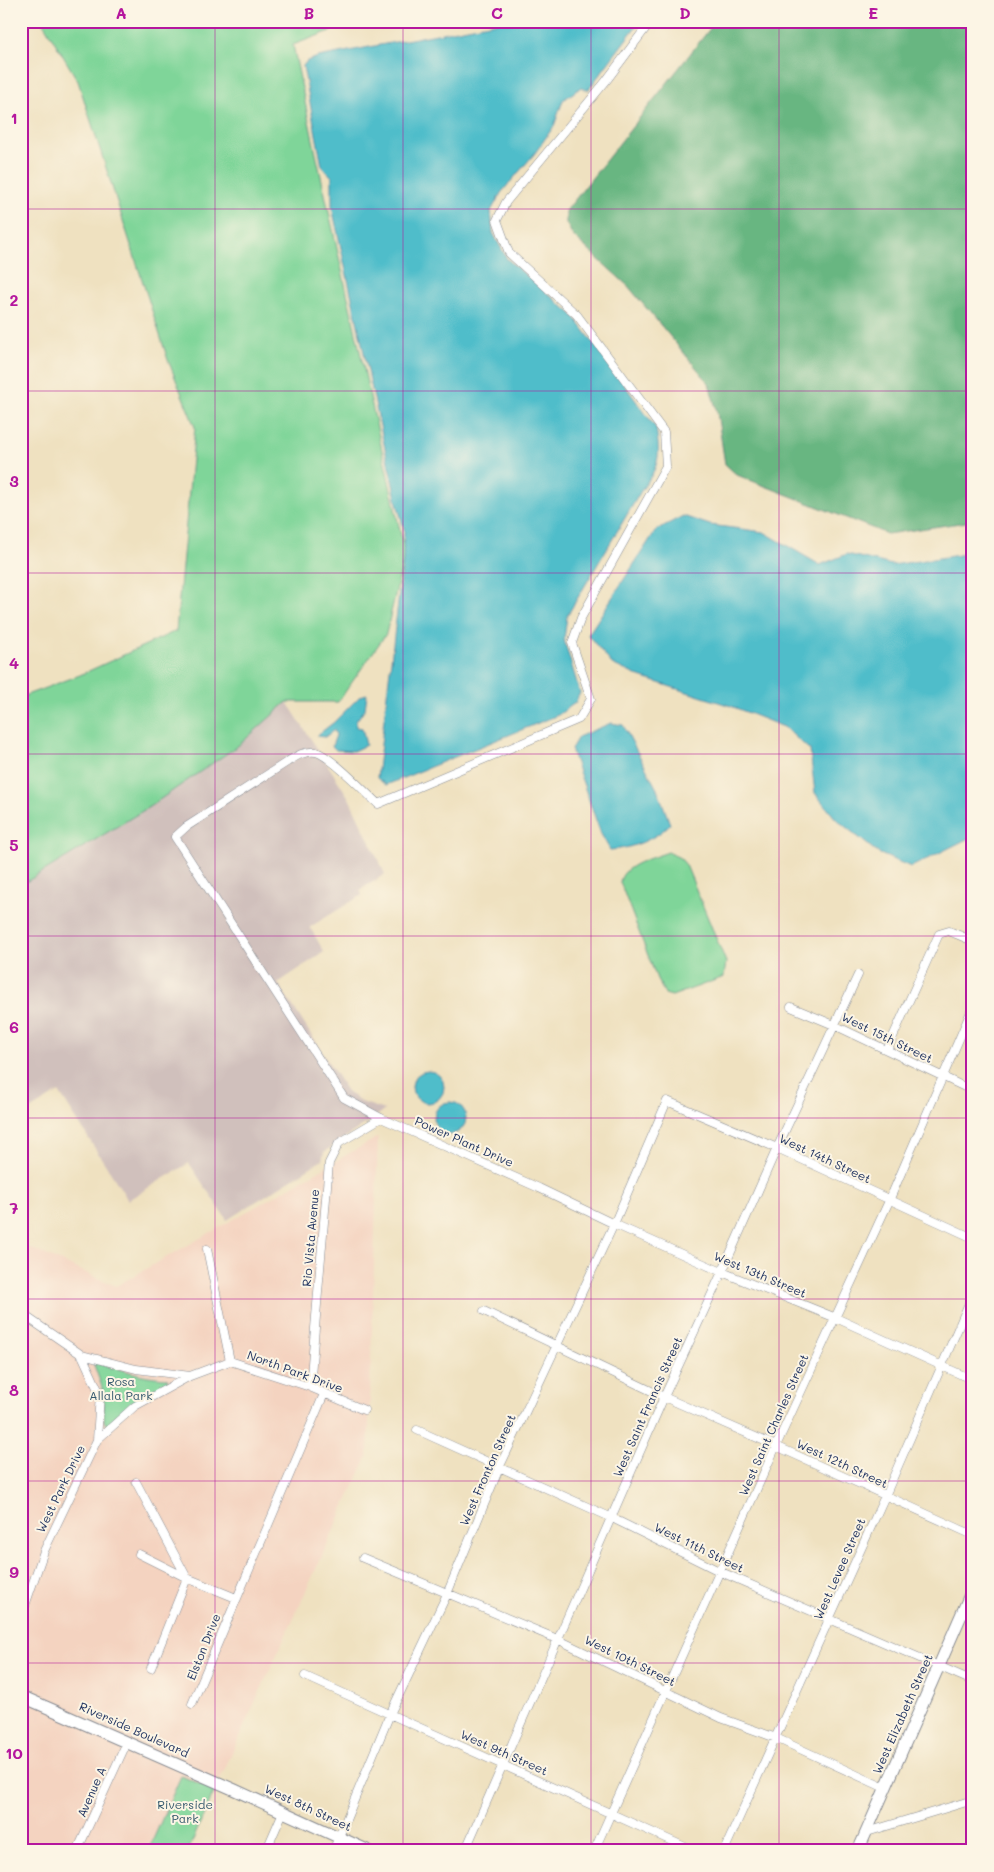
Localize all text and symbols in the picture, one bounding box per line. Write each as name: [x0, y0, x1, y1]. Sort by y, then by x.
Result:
text: A: [115, 2, 127, 23]
text: B: [304, 2, 314, 23]
text: C: [491, 2, 503, 23]
text: D: [679, 2, 691, 23]
text: E: [868, 2, 878, 23]
text: 1: [10, 107, 18, 128]
text: 2: [10, 289, 19, 310]
text: 3: [9, 470, 19, 491]
text: 4: [9, 652, 19, 673]
text: 5: [9, 834, 19, 855]
street label: West 15th Street: [839, 1008, 936, 1066]
text: 6: [9, 1016, 19, 1037]
street label: Power Plant Drive: [413, 1112, 516, 1170]
street label: West 14th Street: [777, 1130, 874, 1186]
street label: Rio Vista Avenue: [298, 1189, 322, 1287]
text: 7: [10, 1197, 19, 1218]
street label: West 13th Street: [712, 1247, 809, 1301]
street label: West Saint Francis Street: [609, 1334, 685, 1479]
street label: North Park Drive: [245, 1346, 345, 1396]
street label: West Saint Charles Street: [735, 1351, 812, 1498]
park label: Rosa Allala Park: [89, 1373, 153, 1403]
text: 8: [9, 1379, 19, 1400]
street label: West Fronton Street: [455, 1411, 519, 1528]
street label: West 12th Street: [794, 1435, 891, 1491]
street label: West Park Drive: [32, 1442, 88, 1535]
street label: West Levee Street: [809, 1515, 869, 1622]
street label: West 11th Street: [652, 1518, 747, 1576]
text: 9: [9, 1561, 19, 1582]
street label: Elston Drive: [182, 1611, 224, 1682]
street label: West 10th Street: [582, 1631, 679, 1689]
street label: West Elizabeth Street: [868, 1651, 936, 1776]
street label: Riverside Boulevard: [77, 1698, 192, 1761]
street label: West 9th Street: [458, 1726, 551, 1779]
text: 10: [5, 1742, 23, 1763]
street label: Avenue A: [73, 1764, 109, 1819]
street label: West 8th Street: [262, 1780, 355, 1834]
park label: Riverside Park: [157, 1796, 213, 1826]

